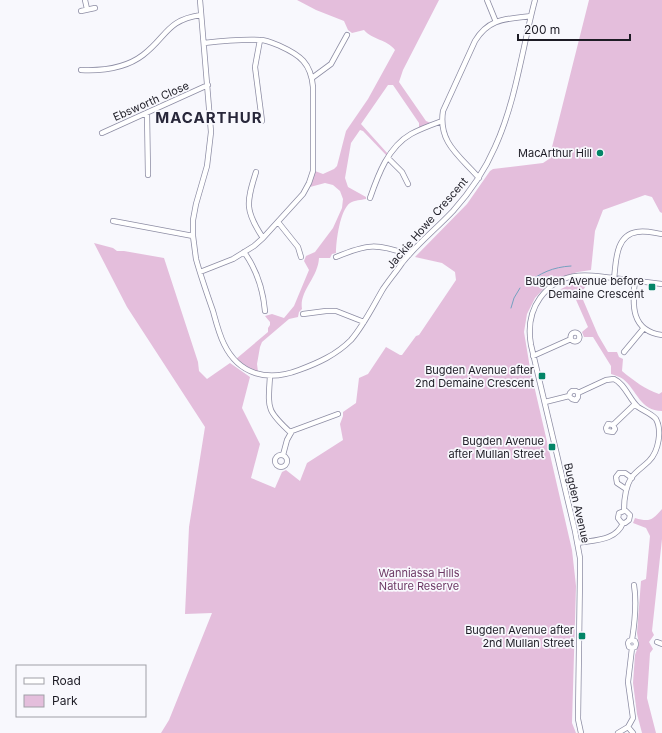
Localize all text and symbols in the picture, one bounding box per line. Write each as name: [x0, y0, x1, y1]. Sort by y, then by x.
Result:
scale bar: [518, 16, 630, 42]
text: 200 m: [524, 22, 560, 37]
street label: Ebsworth Close: [111, 78, 191, 124]
district label: MACARTHUR: [155, 108, 263, 127]
place label: MacArthur Hill: [518, 146, 592, 160]
marker: MacArthur Hill: [595, 148, 605, 158]
street label: Jackie Howe Crescent: [383, 174, 471, 272]
place label: Bugden Avenue before Demaine Crescent: [525, 274, 644, 301]
marker: Bugden Avenue before Demaine Crescent: [647, 282, 657, 292]
place label: Bugden Avenue after 2nd Demaine Crescent: [415, 363, 534, 390]
marker: Bugden Avenue after 2nd Demaine Crescent: [537, 371, 547, 381]
place label: Bugden Avenue after Mullan Street: [448, 434, 544, 461]
marker: Bugden Avenue after Mullan Street: [547, 442, 557, 452]
street label: Bugden Avenue: [561, 462, 593, 544]
park label: Wanniassa Hills Nature Reserve: [378, 566, 460, 593]
place label: Bugden Avenue after 2nd Mullan Street: [465, 623, 574, 650]
marker: Bugden Avenue after 2nd Mullan Street: [577, 631, 587, 641]
legend: [16, 665, 146, 717]
text: Road: [52, 673, 81, 688]
text: Park: [52, 693, 78, 708]

